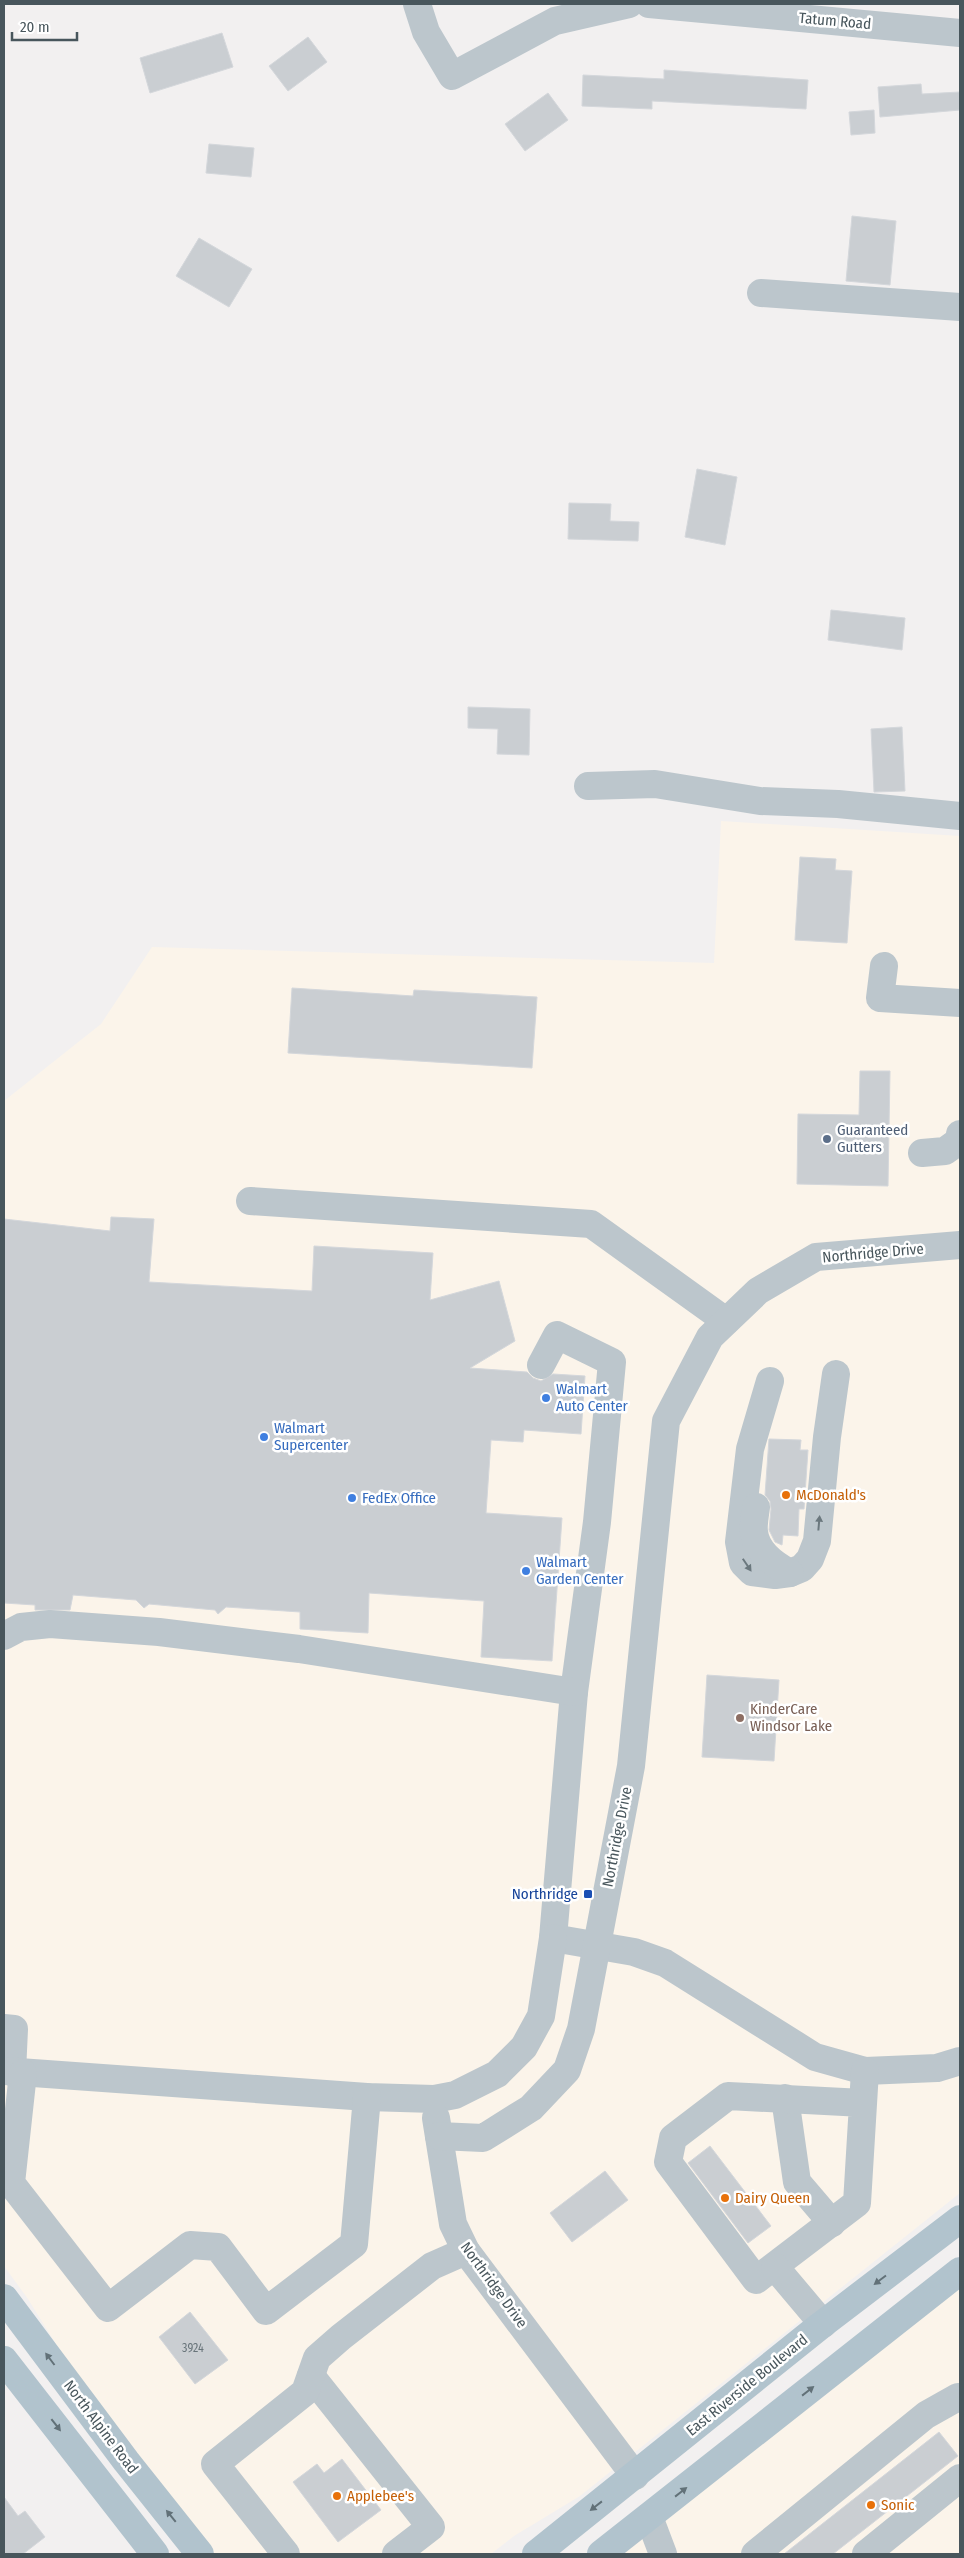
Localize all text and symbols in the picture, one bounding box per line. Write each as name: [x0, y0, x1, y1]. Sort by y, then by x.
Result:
street label: Tatum Road: [798, 9, 872, 33]
scale bar: [12, 10, 78, 42]
text: 20 m: [20, 18, 50, 36]
place label: Guaranteed Gutters: [837, 1121, 908, 1156]
marker: Guaranteed Gutters: [821, 1133, 833, 1145]
street label: Northridge Drive: [822, 1240, 924, 1266]
place label: Walmart Auto Center: [556, 1380, 629, 1415]
marker: Walmart Auto Center: [540, 1392, 552, 1404]
place label: Walmart Supercenter: [274, 1419, 349, 1454]
marker: Walmart Supercenter: [258, 1431, 270, 1443]
place label: McDonald's: [796, 1486, 866, 1504]
place label: FedEx Office: [362, 1489, 436, 1507]
marker: McDonald's: [780, 1489, 792, 1501]
marker: FedEx Office: [346, 1492, 358, 1504]
one-way arrow: [815, 1515, 823, 1531]
place label: Walmart Garden Center: [536, 1553, 624, 1588]
one-way arrow: [742, 1558, 752, 1572]
marker: Walmart Garden Center: [520, 1565, 532, 1577]
place label: KinderCare Windsor Lake: [750, 1700, 832, 1735]
marker: KinderCare Windsor Lake: [734, 1712, 746, 1724]
street label: Northridge Drive: [598, 1785, 636, 1889]
place label: Northridge: [512, 1885, 578, 1903]
marker: Northridge: [582, 1888, 594, 1900]
place label: Dairy Queen: [735, 2189, 810, 2207]
marker: Dairy Queen: [719, 2192, 731, 2204]
street label: Northridge Drive: [457, 2239, 531, 2331]
one-way arrow: [874, 2275, 887, 2286]
street label: East Riverside Boulevard: [683, 2331, 811, 2439]
house number: 3924: [182, 2341, 204, 2355]
one-way arrow: [45, 2353, 56, 2366]
street label: North Alpine Road: [60, 2377, 142, 2477]
one-way arrow: [802, 2385, 815, 2396]
one-way arrow: [50, 2418, 61, 2431]
one-way arrow: [674, 2486, 687, 2497]
place label: Applebee's: [347, 2487, 414, 2505]
marker: Applebee's: [331, 2490, 343, 2502]
place label: Sonic: [881, 2496, 915, 2514]
marker: Sonic: [865, 2499, 877, 2511]
one-way arrow: [590, 2501, 603, 2512]
one-way arrow: [165, 2509, 176, 2522]

